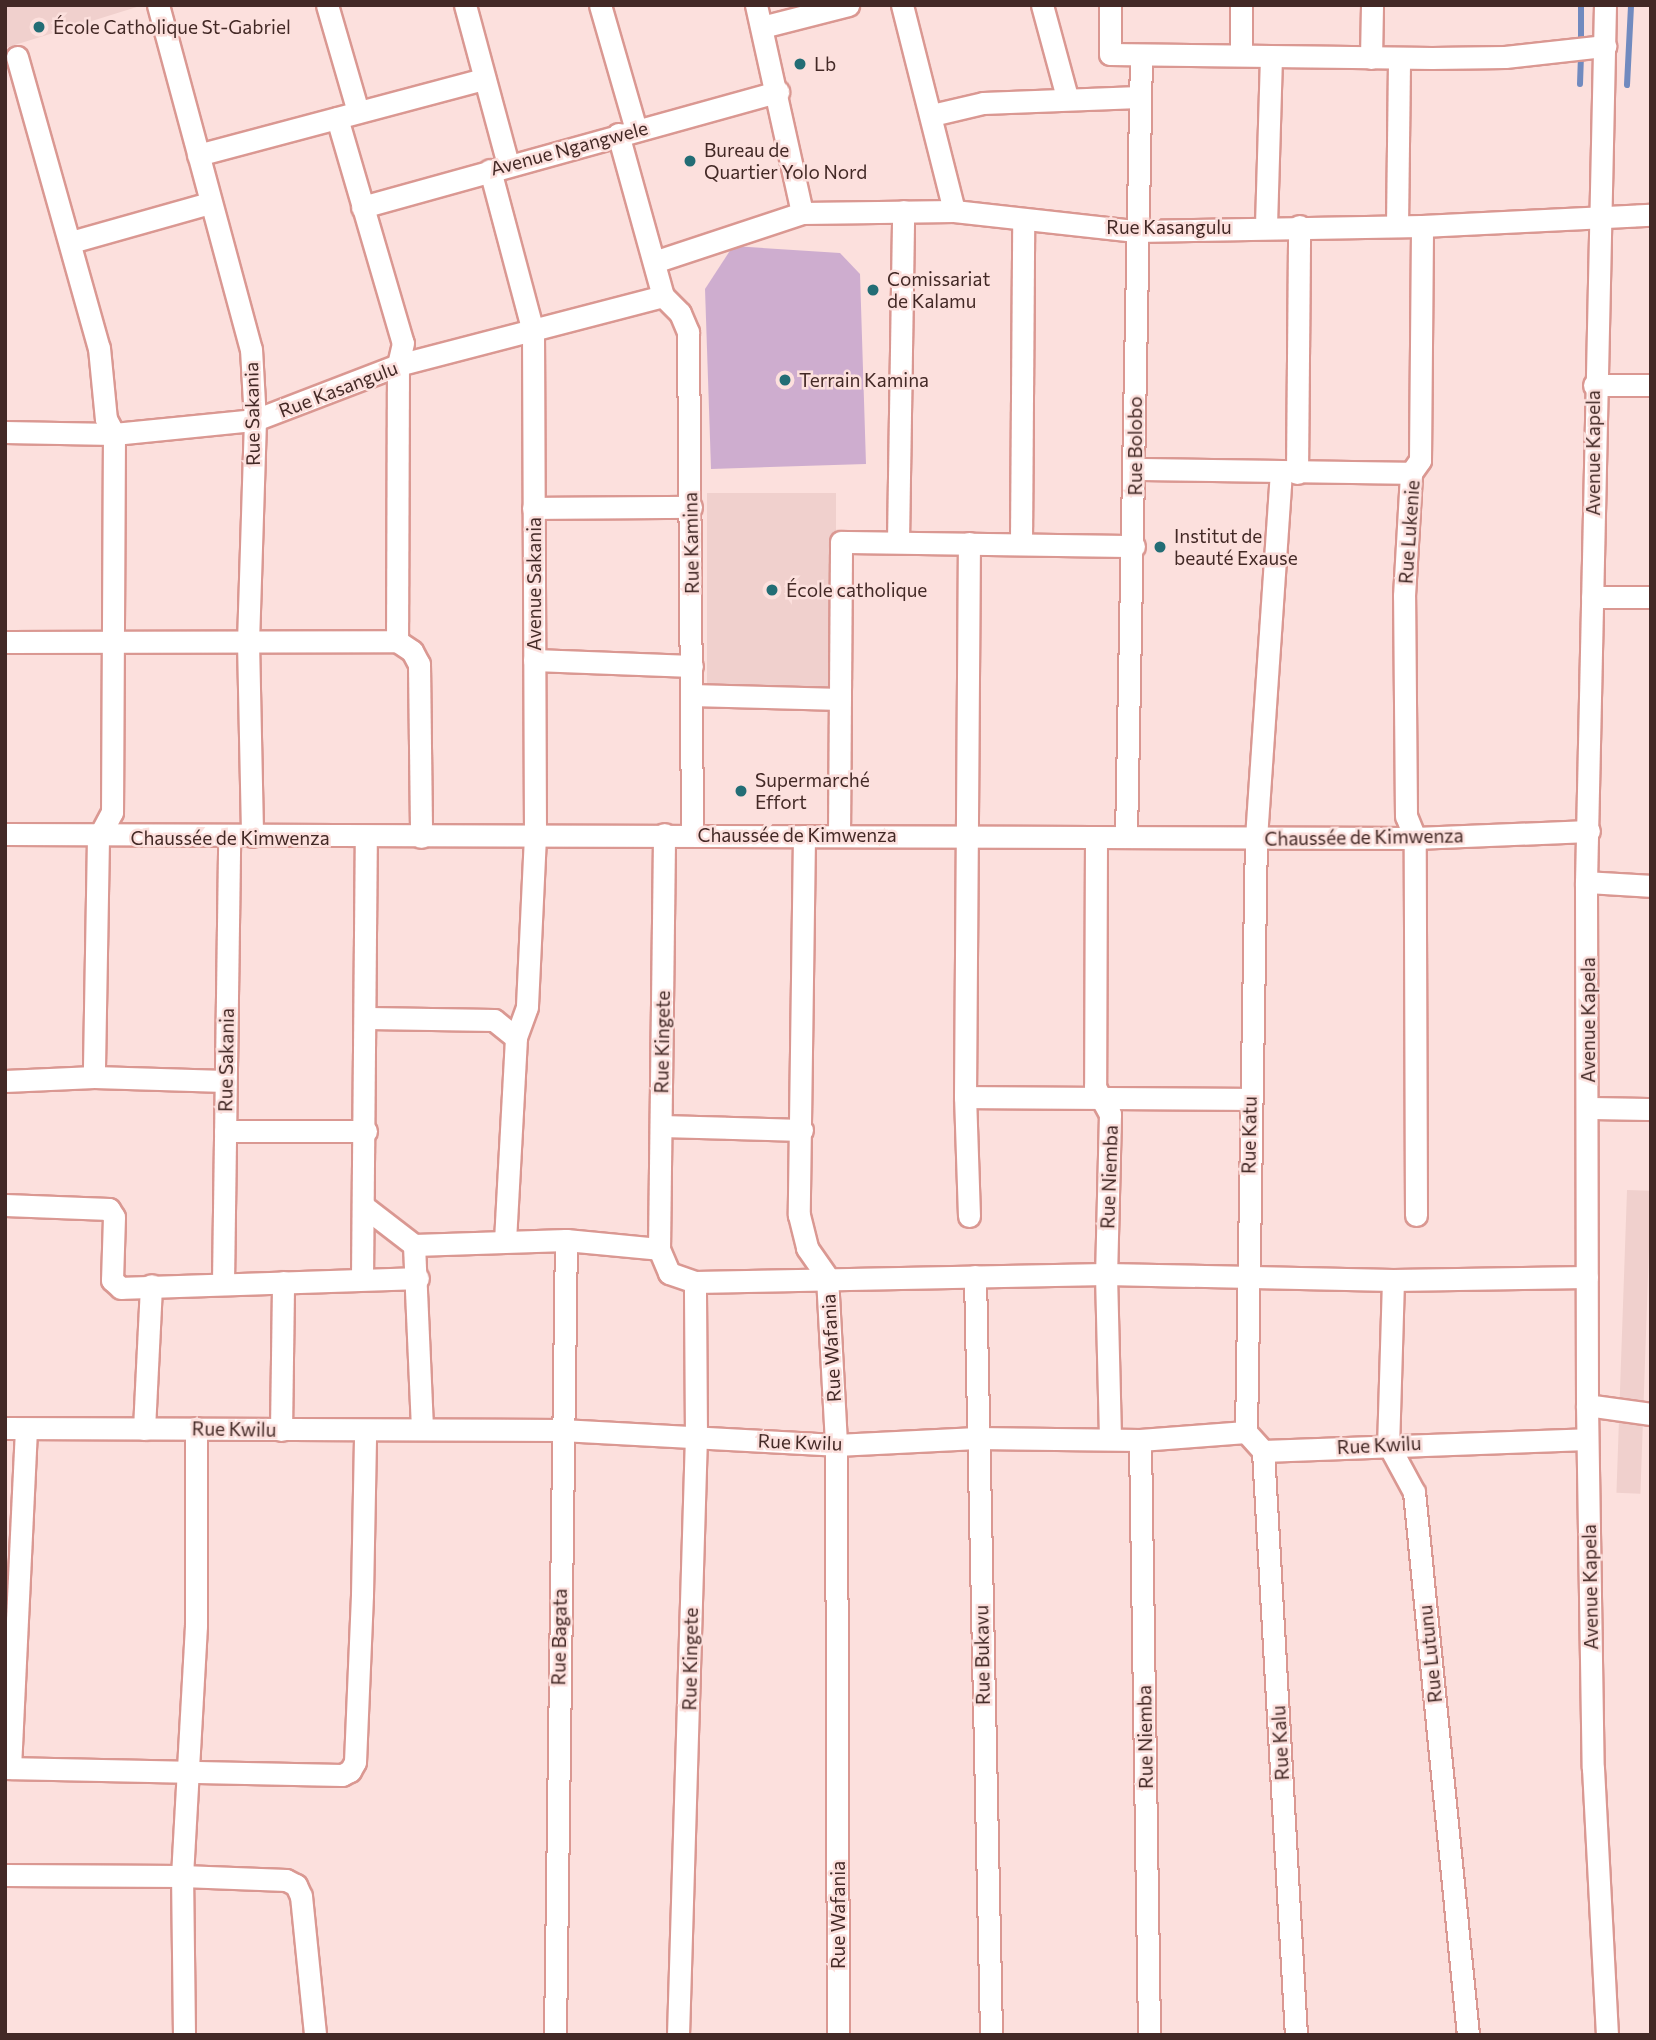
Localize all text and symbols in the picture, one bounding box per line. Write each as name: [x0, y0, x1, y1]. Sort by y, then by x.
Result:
place label: École Catholique St-Gabriel: [53, 16, 291, 38]
marker: École Catholique St-Gabriel: [31, 19, 47, 35]
place label: Lb: [814, 53, 836, 75]
marker: Lb: [792, 56, 808, 72]
street label: Avenue Ngangwele: [488, 116, 650, 180]
place label: Bureau de Quartier Yolo Nord: [704, 139, 867, 183]
marker: Bureau de Quartier Yolo Nord: [682, 153, 698, 169]
street label: Rue Kasangulu: [1106, 216, 1232, 238]
place label: Comissariat de Kalamu: [887, 268, 990, 312]
marker: Comissariat de Kalamu: [865, 282, 881, 298]
street label: Rue Kasangulu: [275, 356, 401, 422]
street label: Rue Sakania: [240, 362, 264, 466]
place label: Terrain Kamina: [799, 369, 929, 391]
marker: Terrain Kamina: [777, 372, 793, 388]
street label: Avenue Kapela: [1582, 390, 1604, 516]
street label: Rue Bolobo: [1124, 396, 1146, 496]
street label: Rue Lukenie: [1394, 479, 1424, 585]
street label: Rue Kamina: [679, 492, 703, 594]
street label: Avenue Sakania: [523, 517, 545, 651]
place label: Institut de beauté Exause: [1174, 525, 1298, 569]
marker: Institut de beauté Exause: [1152, 539, 1168, 555]
place label: École catholique: [786, 579, 927, 601]
marker: École catholique: [764, 582, 780, 598]
place label: Supermarché Effort: [755, 769, 870, 813]
marker: Supermarché Effort: [733, 783, 749, 799]
street label: Chaussée de Kimwenza: [697, 824, 897, 846]
street label: Chaussée de Kimwenza: [1264, 824, 1464, 850]
street label: Chaussée de Kimwenza: [130, 827, 330, 849]
street label: Avenue Kapela: [1577, 957, 1599, 1083]
street label: Rue Kingete: [650, 990, 674, 1094]
street label: Rue Sakania: [214, 1008, 238, 1112]
street label: Rue Katu: [1237, 1096, 1261, 1174]
street label: Rue Niemba: [1096, 1125, 1122, 1229]
street label: Rue Wafania: [817, 1293, 845, 1403]
street label: Rue Kwilu: [192, 1417, 276, 1441]
street label: Rue Kwilu: [757, 1429, 843, 1455]
street label: Rue Kwilu: [1336, 1431, 1422, 1459]
street label: Avenue Kapela: [1578, 1524, 1602, 1650]
street label: Rue Bagata: [547, 1588, 571, 1686]
street label: Rue Lutunu: [1414, 1604, 1446, 1704]
street label: Rue Bukavu: [970, 1605, 994, 1705]
street label: Rue Kingete: [678, 1607, 702, 1711]
street label: Rue Niemba: [1133, 1685, 1157, 1789]
street label: Rue Kalu: [1267, 1705, 1293, 1781]
street label: Rue Wafania: [827, 1861, 849, 1969]

